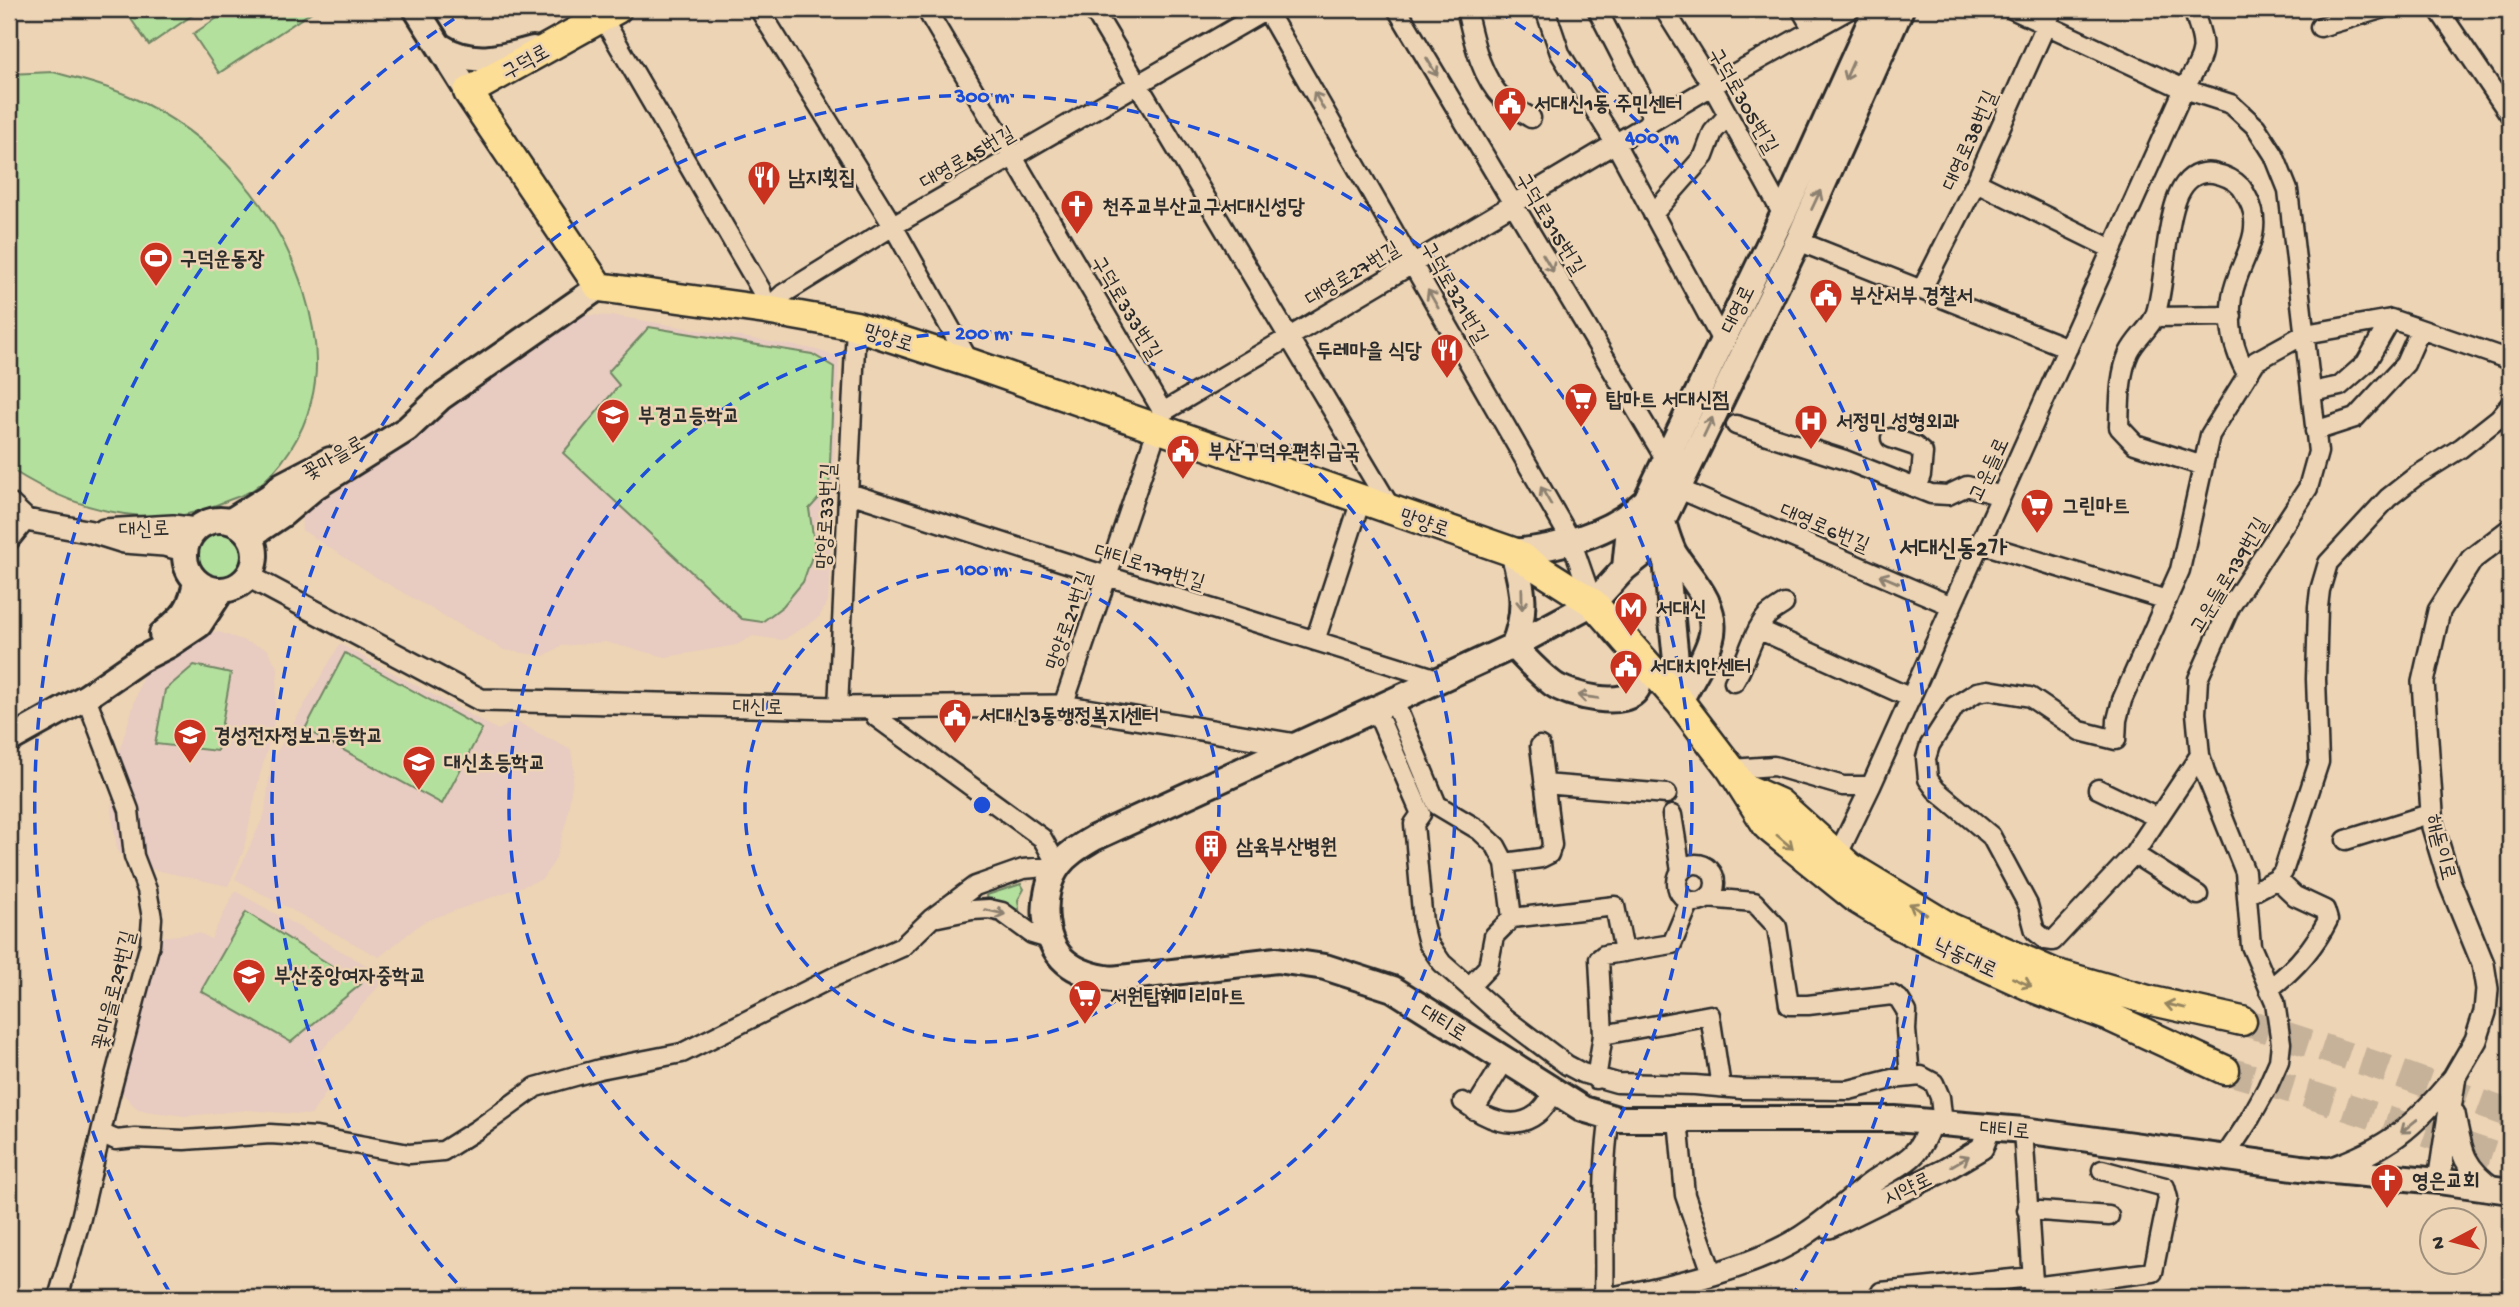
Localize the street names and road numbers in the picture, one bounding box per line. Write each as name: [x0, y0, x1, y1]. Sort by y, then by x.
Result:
street label: 구덕로: [498, 41, 555, 87]
street label: 구덕로305번길: [1701, 44, 1781, 159]
street label: 대영로38번길: [1939, 87, 2005, 195]
street label: 대영로45번길: [917, 123, 1021, 197]
street label: 구덕로315번길: [1508, 169, 1588, 281]
street label: 대영로27번길: [1302, 238, 1406, 314]
street label: 구덕로321번길: [1413, 238, 1491, 350]
street label: 구덕로333번길: [1083, 252, 1165, 366]
street label: 대영로: [1718, 282, 1762, 339]
street label: 망양로: [860, 321, 916, 360]
street label: 꽃마을로: [299, 432, 370, 488]
street label: 고운들로: [1966, 435, 2017, 506]
street label: 망양로33번길: [813, 462, 844, 570]
street label: 대영로6번길: [1775, 500, 1872, 560]
street label: 망양로: [1396, 505, 1452, 545]
street label: 고운들로139번길: [2186, 514, 2276, 640]
street label: 대신로: [118, 518, 170, 545]
street label: 대티로179번길: [1091, 541, 1207, 598]
street label: 망양로21번길: [1043, 568, 1100, 674]
street label: 대신로: [732, 697, 784, 722]
street label: 해돋이로: [2418, 812, 2459, 884]
street label: 꽃마을로29번길: [89, 928, 143, 1053]
street label: 낙동대로: [1929, 935, 2000, 986]
street label: 대티로: [1414, 1001, 1470, 1049]
street label: 대티로: [1978, 1118, 2031, 1147]
street label: 시약로: [1880, 1169, 1937, 1213]

